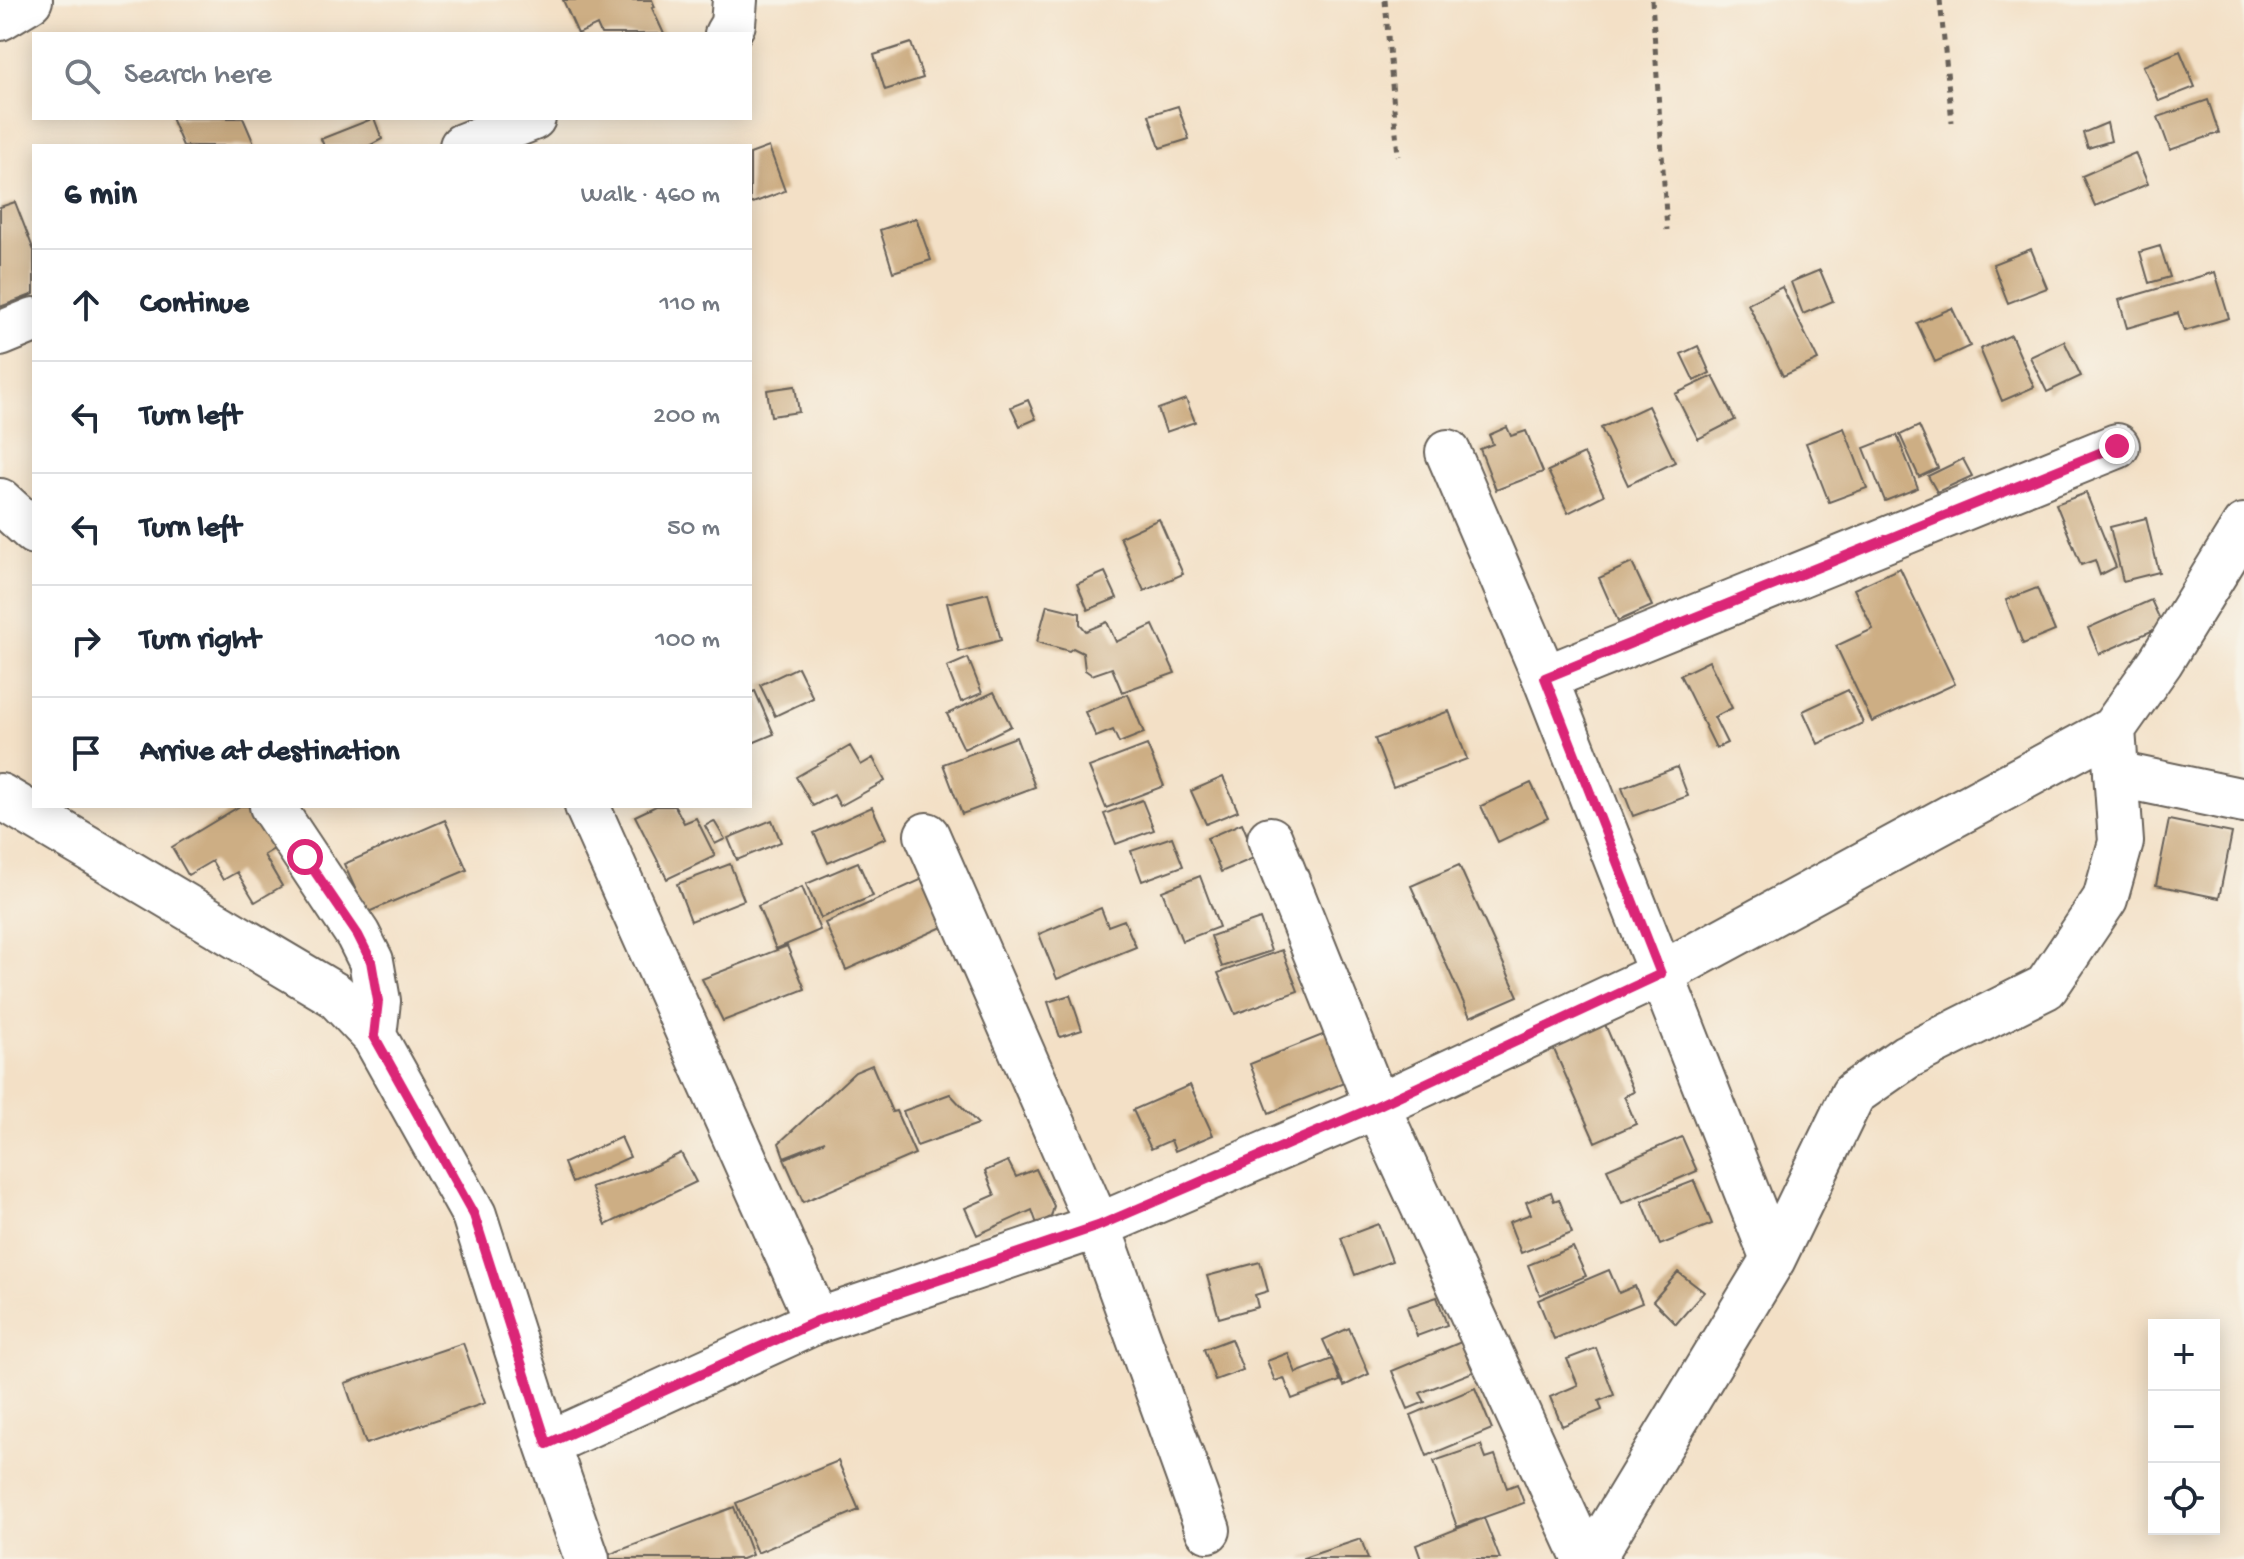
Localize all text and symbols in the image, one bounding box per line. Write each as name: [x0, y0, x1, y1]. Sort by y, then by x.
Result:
search box: [32, 32, 752, 120]
icon: search: [60, 54, 104, 98]
text: Search here: [124, 59, 272, 94]
text: 6 min: [64, 176, 137, 216]
text: Walk · 460 m: [581, 181, 720, 212]
icon: ahead: [64, 283, 108, 327]
text: Continue: [140, 288, 249, 323]
text: 110 m: [660, 290, 720, 321]
icon: left: [64, 395, 108, 439]
text: Turn left: [140, 400, 241, 435]
text: 200 m: [653, 402, 720, 433]
route end: [2099, 428, 2135, 464]
icon: left: [64, 507, 108, 551]
text: Turn left: [140, 512, 241, 547]
text: 50 m: [667, 514, 720, 545]
icon: right: [64, 619, 108, 663]
text: Turn right: [140, 624, 260, 659]
text: 100 m: [655, 626, 720, 657]
icon: arrive: [64, 731, 108, 775]
text: Arrive at destination: [140, 736, 400, 771]
route start: [287, 839, 323, 875]
map controls: [2148, 1319, 2220, 1535]
button: +: [2148, 1319, 2220, 1391]
button: −: [2148, 1391, 2220, 1463]
button: locate: [2148, 1463, 2220, 1535]

